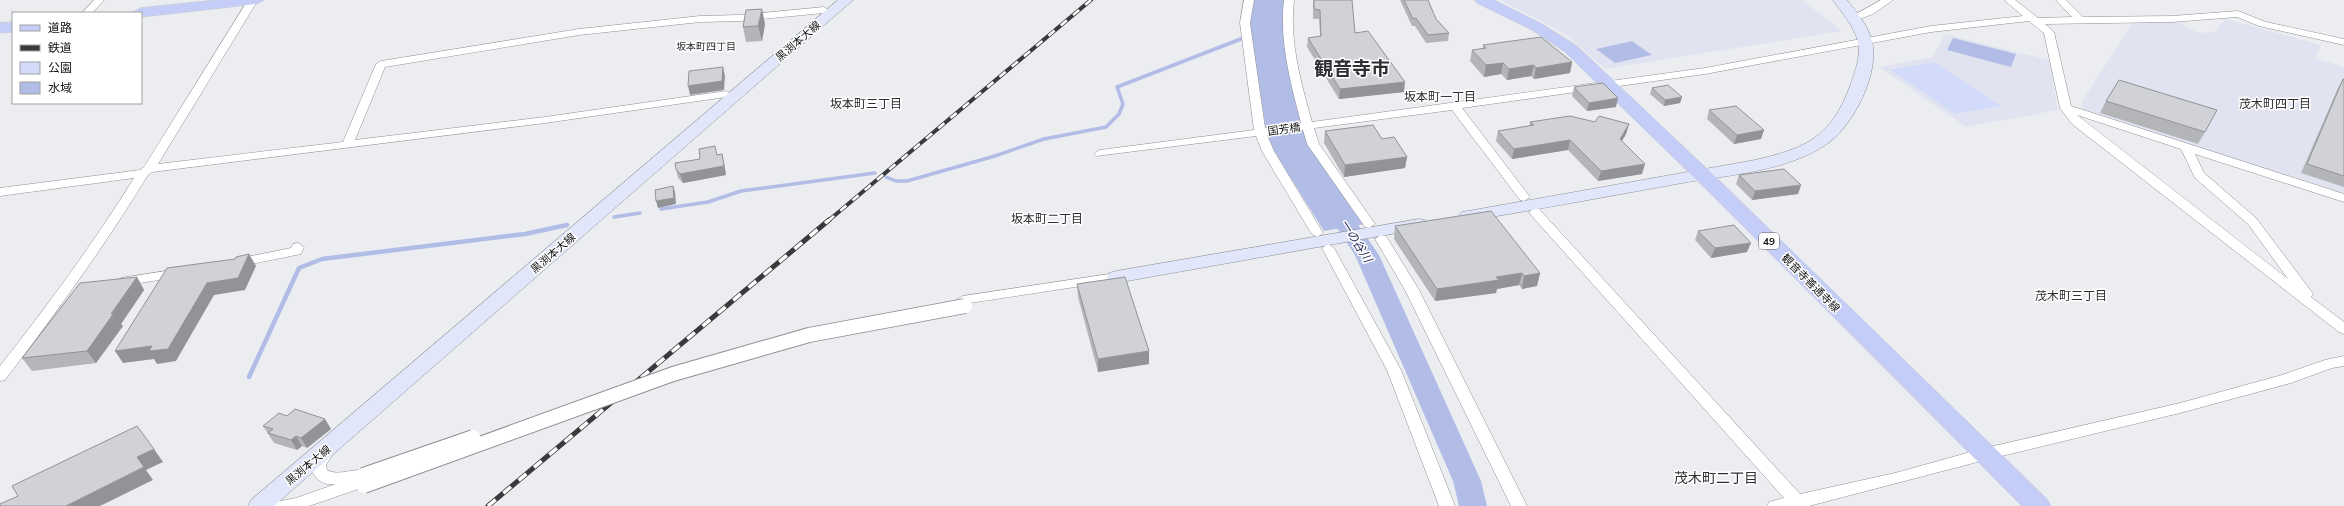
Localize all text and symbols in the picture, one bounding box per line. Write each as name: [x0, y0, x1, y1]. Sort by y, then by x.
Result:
legend: [12, 12, 142, 104]
street label: 黒渕本大線: [773, 18, 823, 64]
text: 道路: [48, 20, 72, 35]
text: 鉄道: [48, 40, 72, 55]
district label: 坂本町四丁目: [676, 40, 736, 53]
district label: 観音寺市: [1314, 56, 1390, 80]
text: 公園: [48, 60, 72, 75]
text: 水域: [48, 80, 72, 95]
district label: 坂本町一丁目: [1404, 89, 1476, 104]
district label: 坂本町三丁目: [830, 96, 902, 111]
district label: 茂木町四丁目: [2239, 96, 2311, 111]
street label: 国芳橋: [1267, 120, 1301, 138]
district label: 坂本町二丁目: [1011, 211, 1083, 226]
water label: 一の谷川: [1337, 216, 1377, 267]
street label: 黒渕本大線: [528, 230, 578, 276]
road number: 49: [1759, 233, 1779, 249]
street label: 観音寺善通寺線: [1779, 251, 1843, 315]
district label: 茂木町三丁目: [2035, 288, 2107, 303]
street label: 黒渕本大線: [282, 442, 334, 488]
district label: 茂木町二丁目: [1674, 469, 1758, 487]

